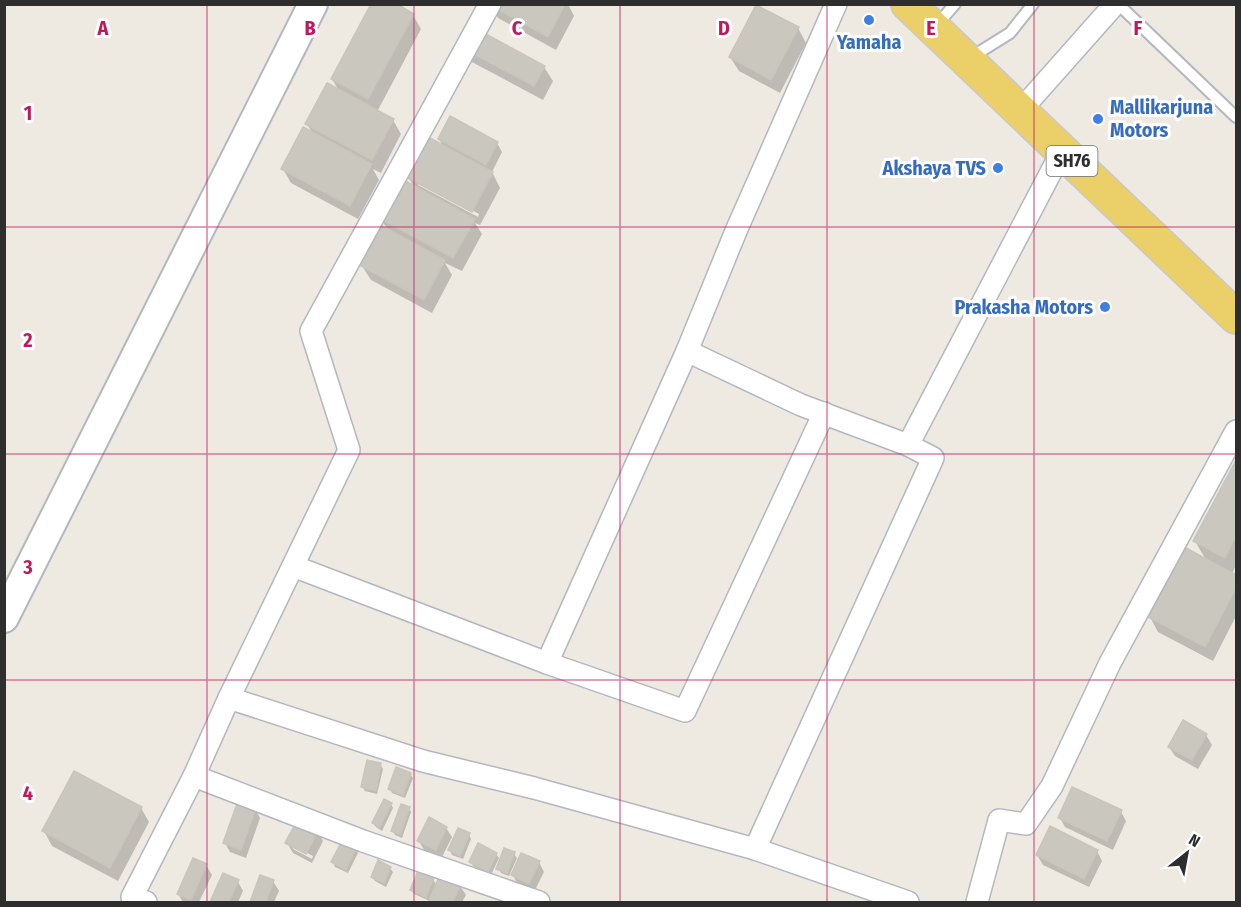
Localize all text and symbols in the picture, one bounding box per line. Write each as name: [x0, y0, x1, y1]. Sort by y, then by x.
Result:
marker: Yamaha: [862, 13, 876, 27]
text: A: [97, 16, 110, 40]
text: B: [304, 16, 316, 40]
text: C: [512, 16, 523, 40]
text: D: [718, 16, 730, 40]
text: E: [926, 16, 936, 40]
text: F: [1134, 16, 1143, 40]
place label: Yamaha: [836, 30, 901, 54]
place label: Mallikarjuna Motors: [1110, 95, 1213, 142]
text: 1: [24, 101, 32, 125]
marker: Mallikarjuna Motors: [1091, 112, 1105, 126]
road number: SH76: [1046, 146, 1098, 176]
place label: Akshaya TVS: [882, 156, 986, 180]
marker: Akshaya TVS: [991, 161, 1005, 175]
place label: Prakasha Motors: [954, 295, 1093, 319]
marker: Prakasha Motors: [1098, 300, 1112, 314]
text: 2: [22, 328, 33, 352]
text: 3: [22, 555, 33, 579]
text: 4: [23, 781, 33, 805]
north arrow: [1157, 823, 1217, 883]
text: N: [1185, 830, 1203, 851]

